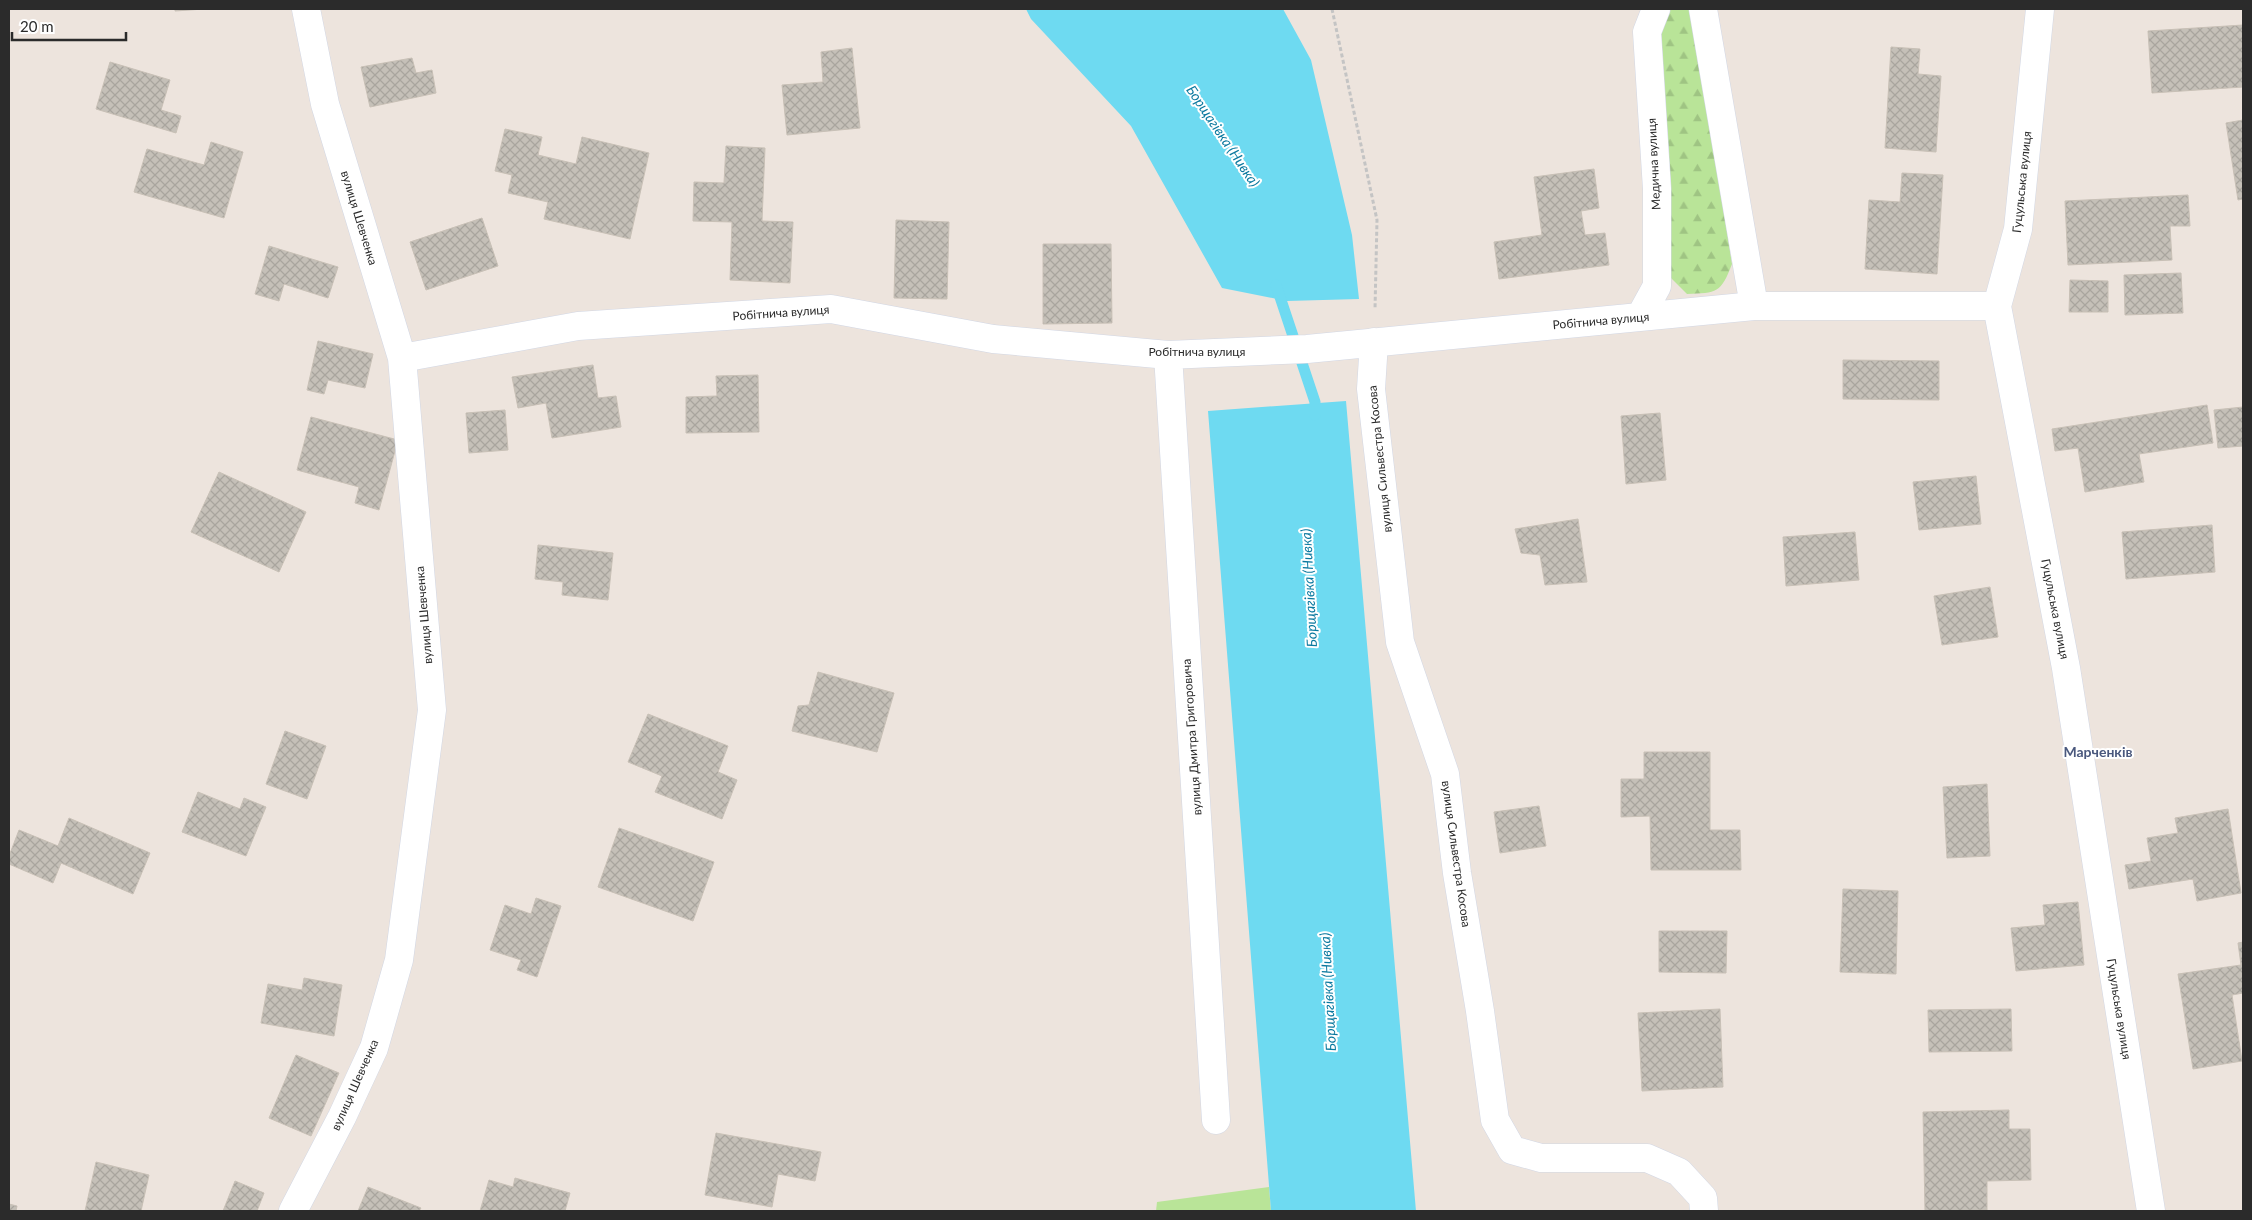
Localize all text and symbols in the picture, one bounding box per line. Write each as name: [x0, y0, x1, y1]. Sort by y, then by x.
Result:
scale bar: [12, 10, 126, 42]
text: 20 m: [20, 17, 54, 35]
water label: Борщагівка (Нивка): [1183, 82, 1264, 190]
street label: Медична вулиця: [1644, 118, 1663, 210]
street label: Гуцульська вулиця: [2009, 130, 2034, 233]
street label: вулиця Шевченка: [338, 169, 381, 267]
street label: Робітнича вулиця: [732, 302, 830, 323]
street label: Робітнича вулиця: [1552, 309, 1650, 332]
street label: Робітнича вулиця: [1148, 344, 1246, 359]
street label: вулиця Сильвестра Косова: [1364, 385, 1395, 533]
water label: Борщагівка (Нивка): [1297, 528, 1320, 648]
street label: Гуцульська вулиця: [2038, 557, 2073, 661]
street label: вулиця Шевченка: [412, 566, 435, 665]
street label: вулиця Дмитра Григоровича: [1179, 658, 1204, 816]
district label: Марченків: [2063, 743, 2133, 760]
street label: вулиця Сильвестра Косова: [1439, 780, 1474, 928]
water label: Борщагівка (Нивка): [1316, 932, 1339, 1052]
street label: Гуцульська вулиця: [2104, 957, 2135, 1061]
street label: вулиця Шевченка: [328, 1037, 381, 1133]

